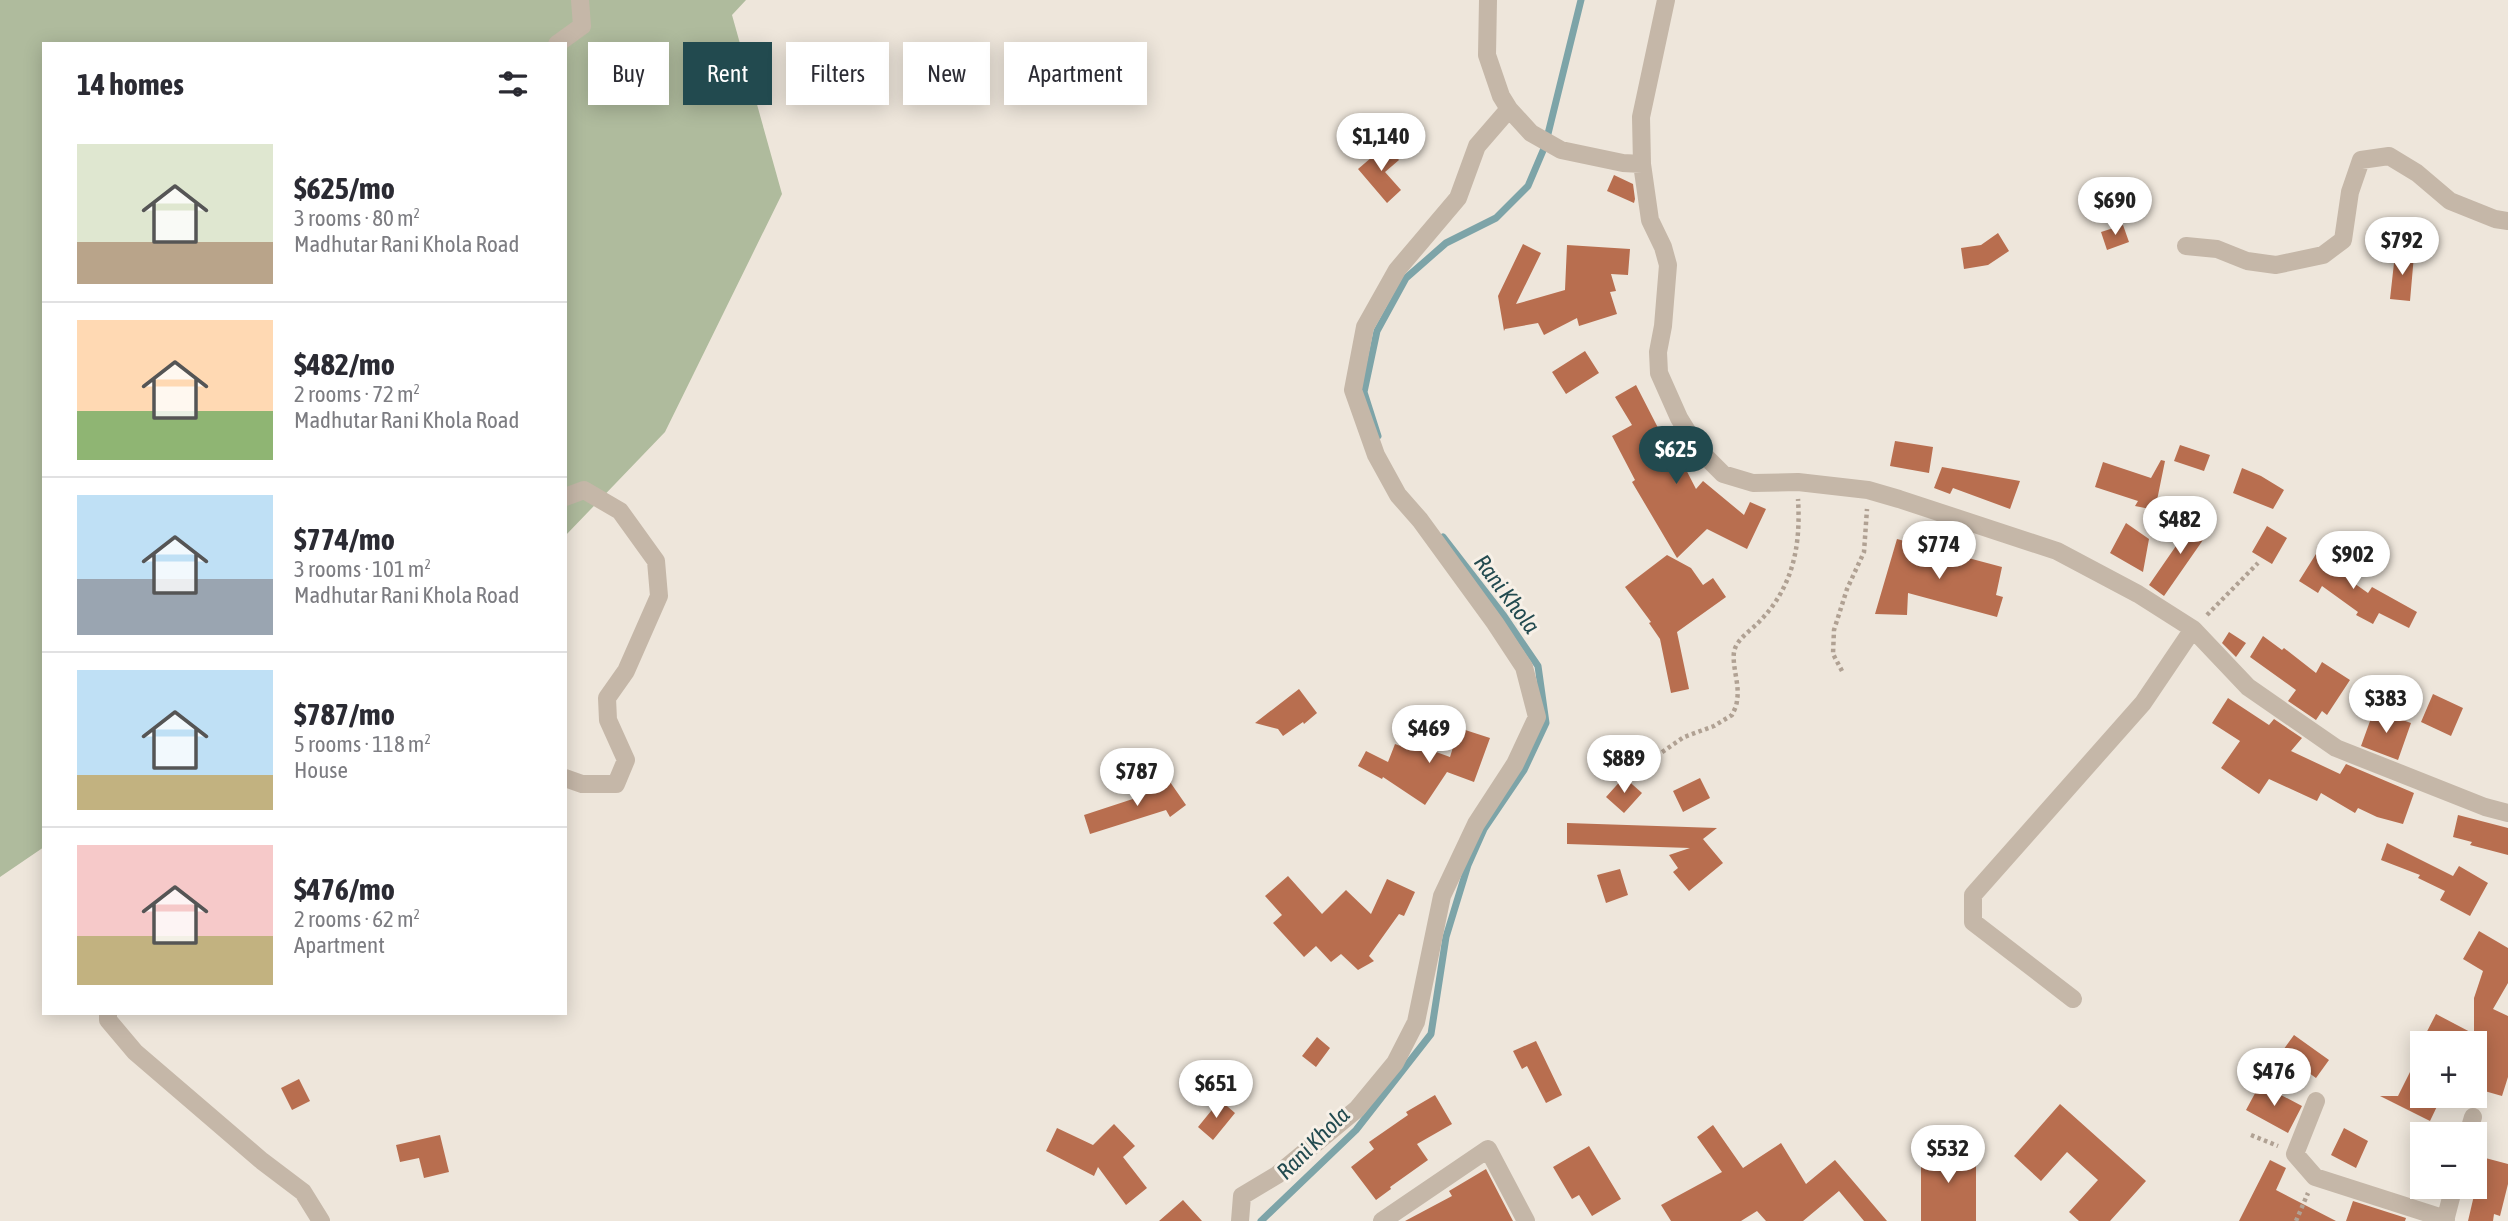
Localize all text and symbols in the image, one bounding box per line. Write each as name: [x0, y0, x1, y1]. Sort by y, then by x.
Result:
chip: Buy: [588, 42, 669, 105]
chip: Rent: [683, 42, 772, 105]
chip: Filters: [786, 42, 889, 105]
chip: New: [903, 42, 990, 105]
chip: Apartment: [1004, 42, 1147, 105]
icon: filters: [494, 65, 532, 103]
text: 14 homes: [77, 67, 184, 101]
pin: $1,140: [1324, 114, 1438, 173]
text: $1,140: [1353, 123, 1410, 149]
text: $625/mo: [294, 171, 395, 205]
icon: home: [133, 172, 217, 256]
pin: $690: [2074, 177, 2156, 237]
text: $690: [2094, 187, 2136, 213]
text: 3 rooms · 80 m²: [294, 205, 420, 231]
pin: $792: [2361, 218, 2443, 277]
text: $792: [2381, 227, 2423, 253]
text: Madhutar Rani Khola Road: [294, 231, 519, 257]
text: $482/mo: [294, 347, 395, 381]
icon: home: [133, 348, 217, 432]
text: 2 rooms · 72 m²: [294, 381, 420, 407]
text: Madhutar Rani Khola Road: [294, 407, 519, 433]
pin: $625: [1635, 426, 1717, 486]
text: $625: [1655, 436, 1697, 462]
pin: $482: [2139, 496, 2221, 556]
text: $482: [2159, 506, 2201, 532]
text: $774/mo: [294, 522, 395, 556]
pin: $774: [1898, 522, 1980, 581]
icon: home: [133, 523, 217, 607]
text: $774: [1918, 531, 1960, 557]
pin: $902: [2312, 532, 2394, 591]
text: $902: [2332, 541, 2374, 567]
water label: Rani Khola: [1469, 550, 1545, 639]
text: 3 rooms · 101 m²: [294, 556, 431, 582]
text: Madhutar Rani Khola Road: [294, 582, 519, 608]
pin: $383: [2345, 676, 2427, 735]
text: $383: [2365, 685, 2407, 711]
text: $787/mo: [294, 697, 395, 731]
icon: home: [133, 698, 217, 782]
pin: $469: [1388, 706, 1470, 765]
text: $469: [1408, 715, 1450, 741]
text: 5 rooms · 118 m²: [294, 731, 431, 757]
pin: $889: [1583, 736, 1665, 795]
text: $889: [1603, 745, 1645, 771]
pin: $787: [1096, 748, 1178, 808]
text: House: [294, 757, 348, 783]
text: $787: [1116, 758, 1158, 784]
text: $476/mo: [294, 872, 395, 906]
icon: home: [133, 873, 217, 957]
text: 2 rooms · 62 m²: [294, 906, 420, 932]
text: Apartment: [294, 932, 385, 958]
map controls: [2410, 1031, 2487, 1199]
button: +: [2410, 1031, 2487, 1108]
pin: $476: [2233, 1048, 2315, 1108]
text: $476: [2253, 1058, 2295, 1084]
pin: $651: [1175, 1060, 1257, 1120]
text: $651: [1195, 1070, 1237, 1096]
water label: Rani Khola: [1271, 1101, 1355, 1185]
button: −: [2410, 1122, 2487, 1199]
pin: $532: [1907, 1126, 1989, 1185]
text: $532: [1927, 1135, 1969, 1161]

